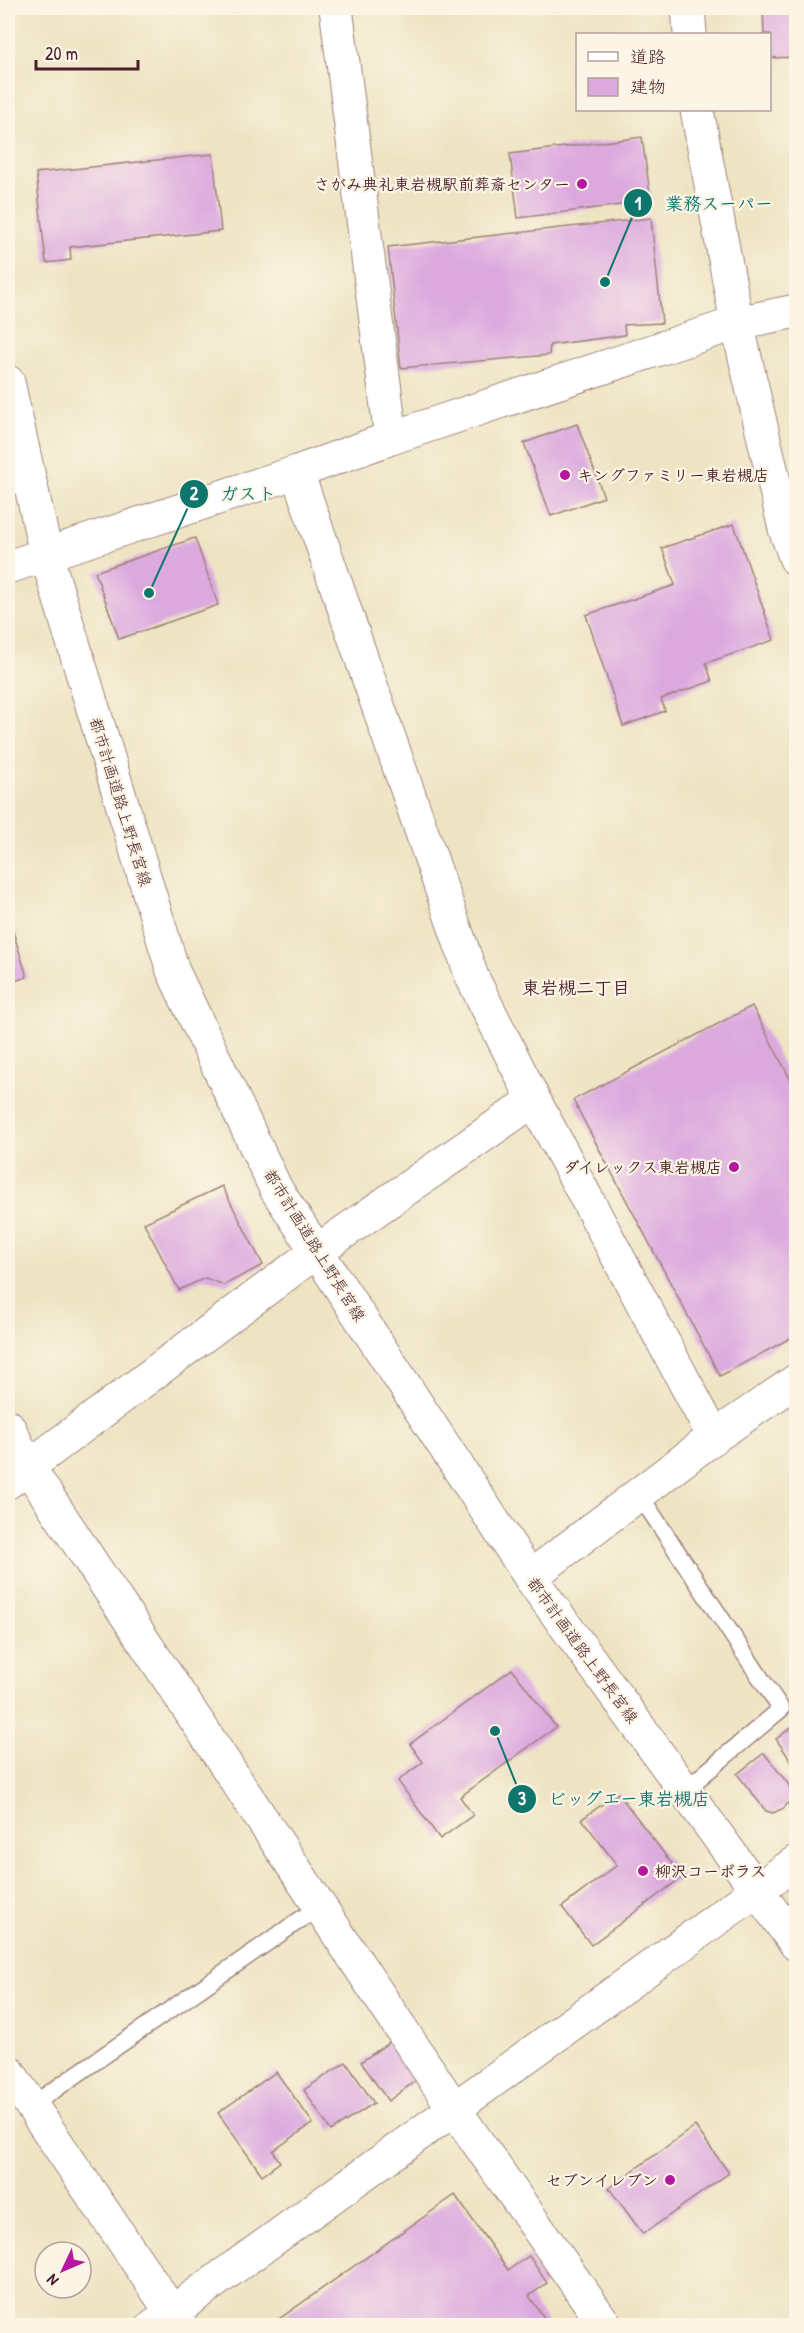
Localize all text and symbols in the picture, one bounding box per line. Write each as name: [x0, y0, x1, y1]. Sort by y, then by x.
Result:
scale bar: [36, 33, 138, 71]
legend: [576, 33, 771, 111]
text: 20 m: [45, 41, 78, 66]
text: 道路: [630, 44, 666, 69]
text: 建物: [630, 74, 666, 99]
place label: さがみ典礼東岩槻駅前葬斎センター: [314, 173, 570, 195]
marker: さがみ典礼東岩槻駅前葬斎センター: [575, 177, 589, 191]
callout: 業務スーパー: [623, 185, 784, 221]
text: 1: [635, 191, 642, 216]
text: 業務スーパー: [665, 191, 773, 216]
place label: キングファミリー東岩槻店: [577, 464, 769, 486]
marker: キングファミリー東岩槻店: [558, 468, 572, 482]
callout: ガスト: [179, 476, 287, 512]
text: 2: [190, 481, 199, 506]
text: ガスト: [220, 481, 276, 506]
street label: 都市計画道路上野長宮線: [85, 715, 157, 889]
district label: 東岩槻二丁目: [522, 975, 630, 1000]
place label: ダイレックス東岩槻店: [564, 1156, 722, 1178]
marker: ダイレックス東岩槻店: [727, 1160, 741, 1174]
street label: 都市計画道路上野長宮線: [259, 1165, 371, 1325]
street label: 都市計画道路上野長宮線: [522, 1572, 644, 1728]
callout: ビッグエー東岩槻店: [507, 1781, 722, 1817]
text: 3: [518, 1786, 526, 1811]
text: ビッグエー東岩槻店: [548, 1786, 710, 1811]
place label: 柳沢コーポラス: [655, 1860, 766, 1882]
marker: 柳沢コーポラス: [636, 1864, 650, 1878]
place label: セブンイレブン: [546, 2169, 658, 2191]
marker: セブンイレブン: [663, 2173, 677, 2187]
north arrow: [33, 2240, 93, 2300]
text: N: [41, 2269, 63, 2291]

